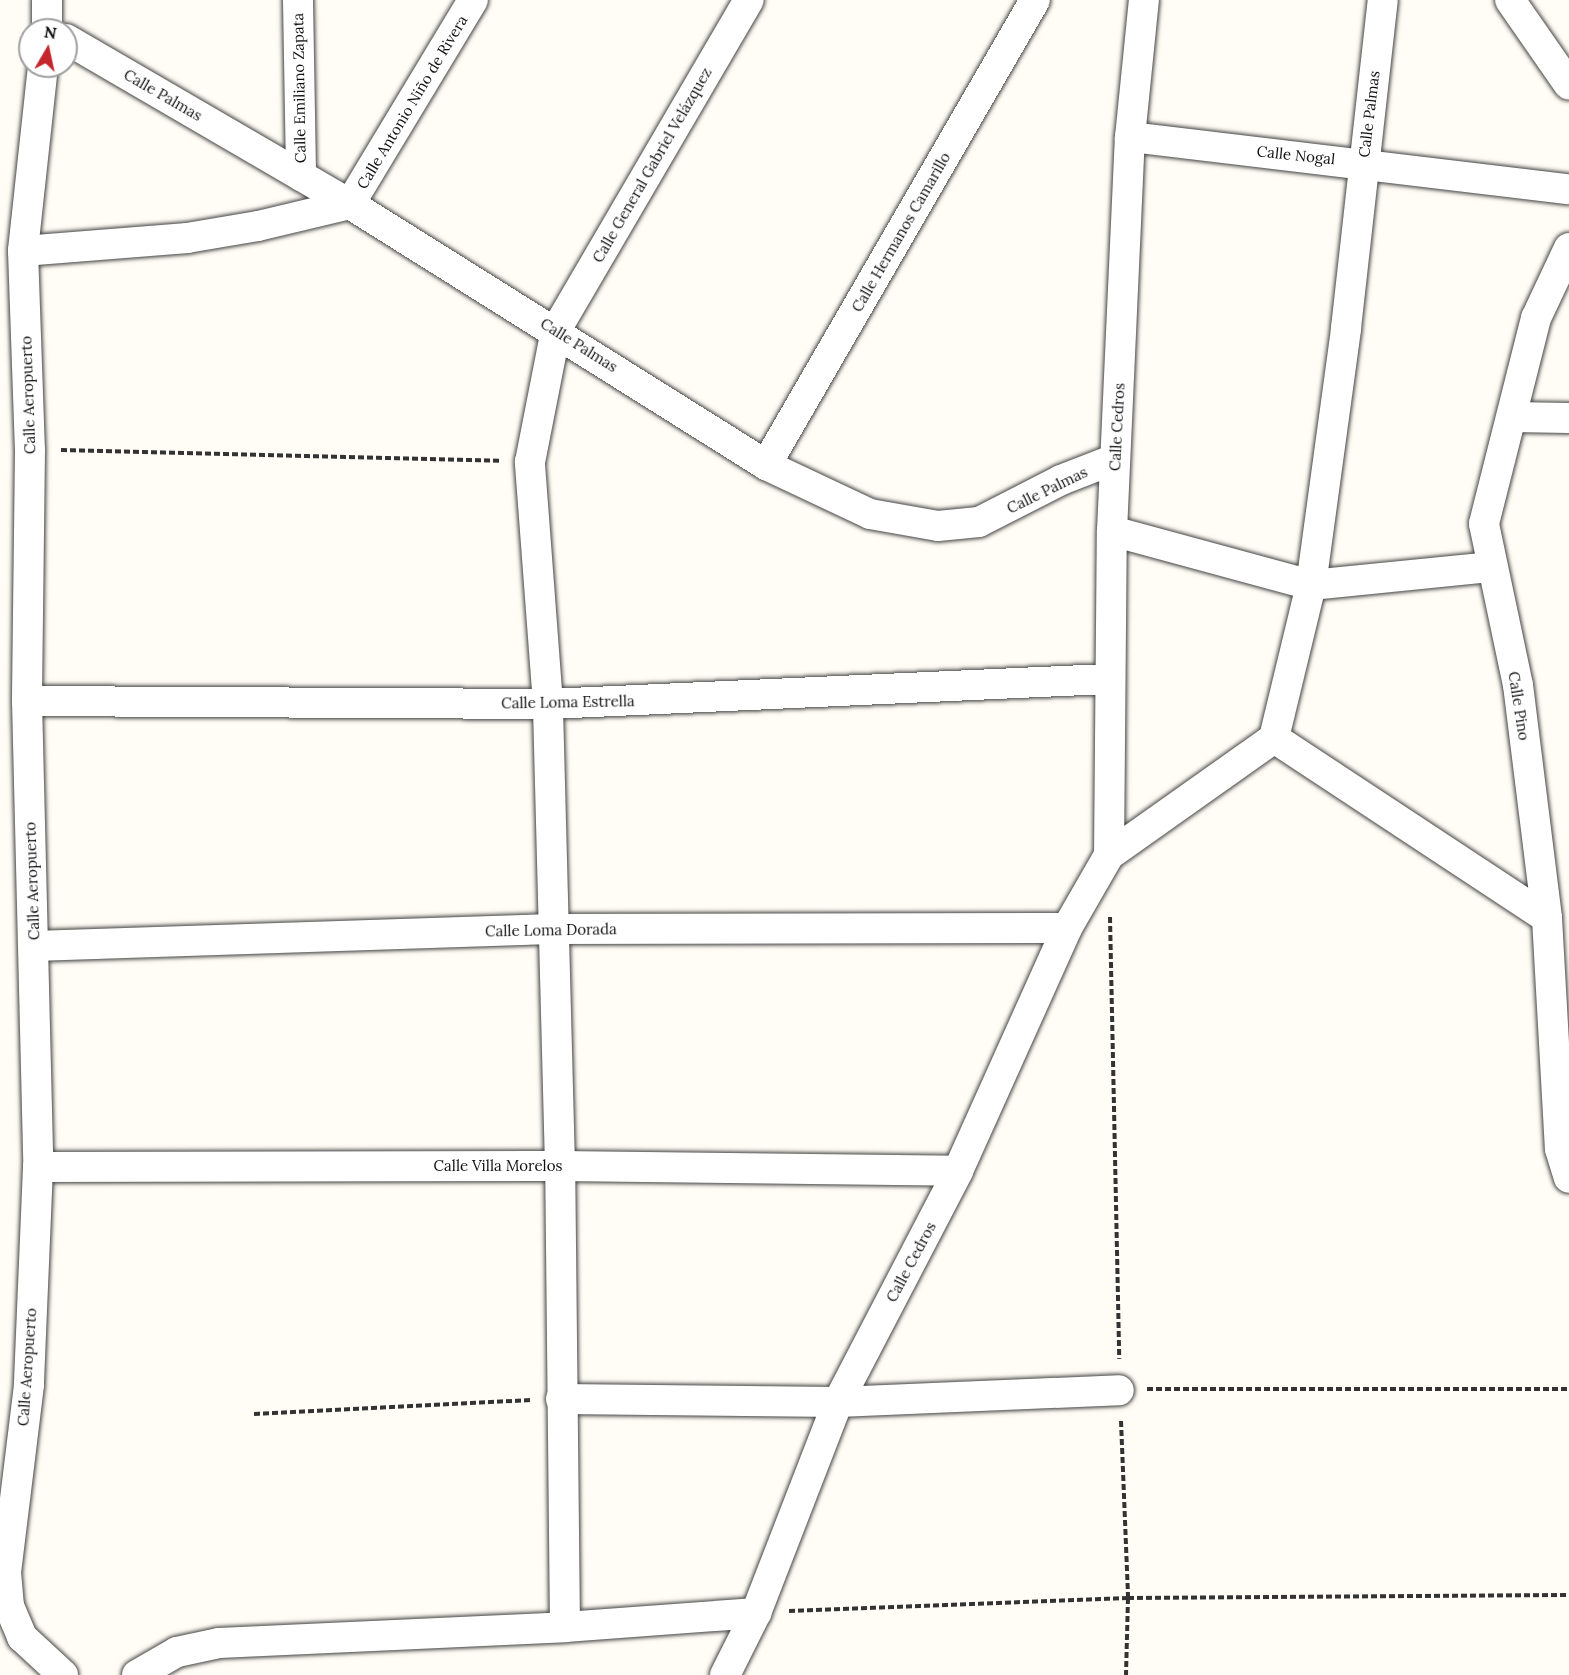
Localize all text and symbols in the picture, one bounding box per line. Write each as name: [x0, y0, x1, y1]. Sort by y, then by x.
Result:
street label: Calle Antonio Niño de Rivera: [353, 12, 471, 192]
street label: Calle Emiliano Zapata: [289, 13, 309, 163]
north arrow: [18, 18, 78, 78]
text: N: [43, 21, 58, 43]
street label: Calle General Gabriel Velázquez: [589, 64, 715, 266]
street label: Calle Palmas: [121, 65, 205, 125]
street label: Calle Palmas: [1355, 70, 1383, 158]
street label: Calle Nogal: [1256, 142, 1336, 168]
street label: Calle Hermanos Camarillo: [848, 149, 954, 315]
street label: Calle Palmas: [537, 314, 621, 376]
street label: Calle Aeropuerto: [17, 336, 39, 454]
street label: Calle Cedros: [1106, 383, 1128, 471]
street label: Calle Palmas: [1004, 463, 1090, 517]
street label: Calle Pino: [1505, 670, 1533, 742]
street label: Calle Loma Estrella: [501, 692, 635, 712]
street label: Calle Aeropuerto: [21, 822, 43, 940]
street label: Calle Loma Dorada: [485, 920, 617, 940]
street label: Calle Villa Morelos: [434, 1157, 562, 1175]
street label: Calle Cedros: [882, 1219, 940, 1305]
street label: Calle Aeropuerto: [14, 1307, 40, 1427]

